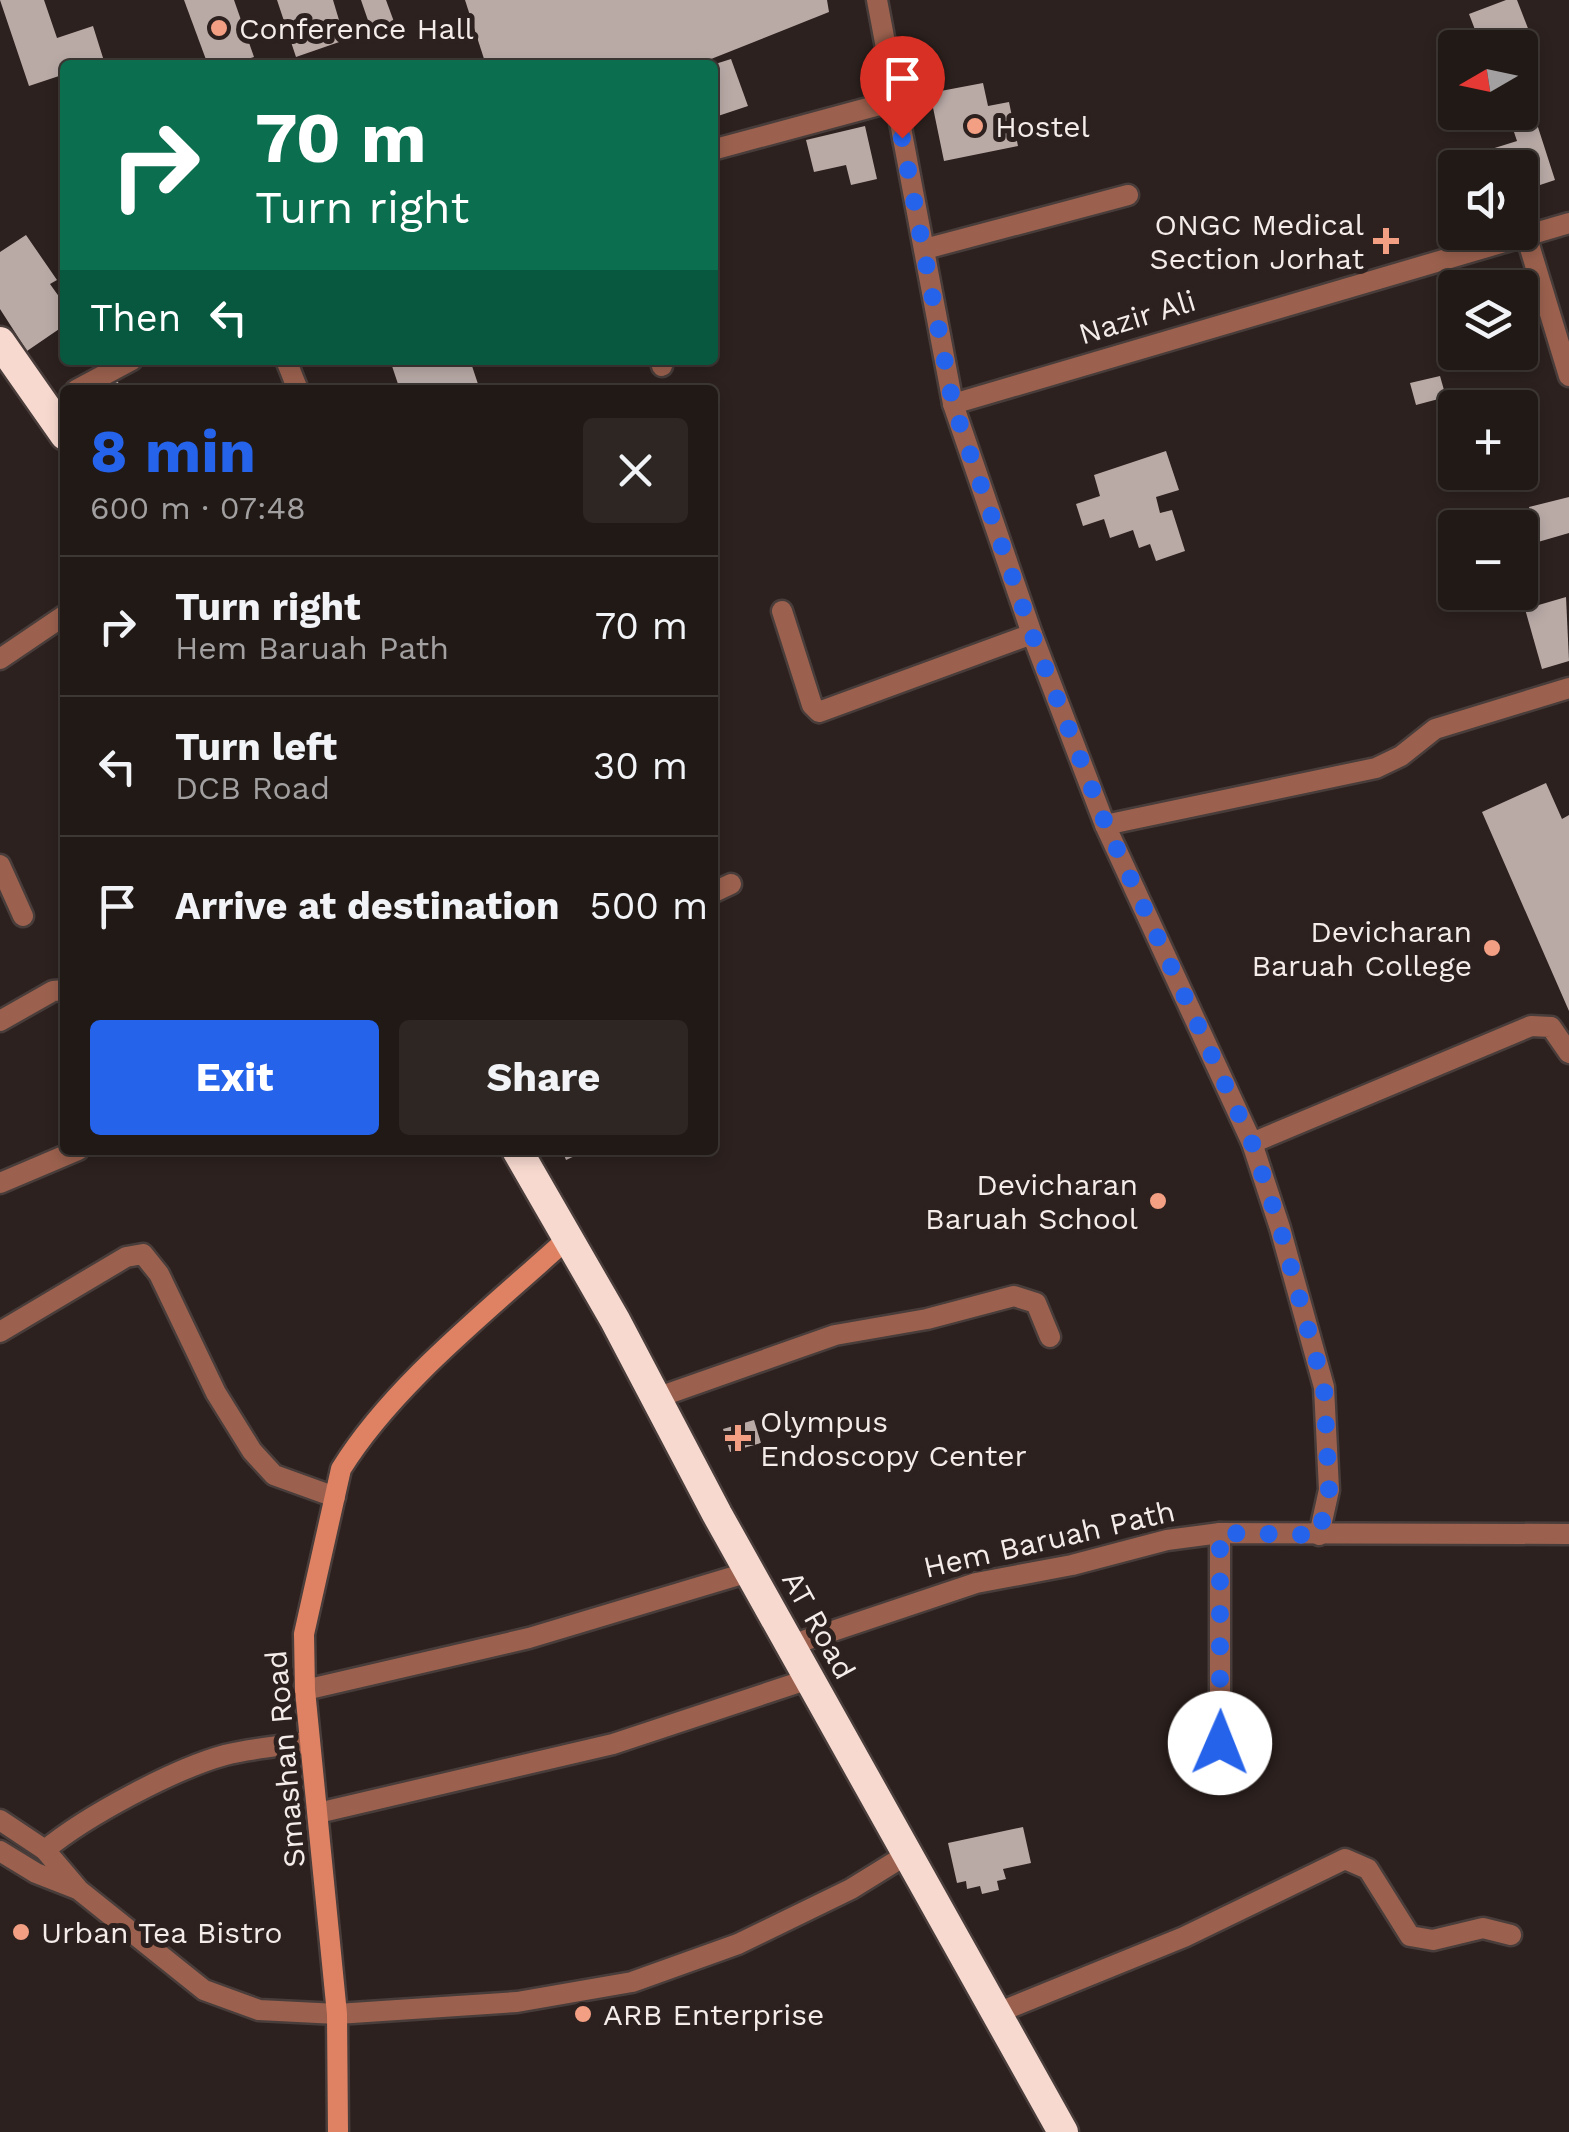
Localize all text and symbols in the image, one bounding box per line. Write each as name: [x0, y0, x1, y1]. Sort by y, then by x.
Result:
place label: Conference Hall: [239, 11, 474, 46]
marker: Conference Hall: [208, 17, 230, 39]
north arrow: [1438, 30, 1538, 130]
map controls: [1438, 30, 1538, 610]
pin: [860, 36, 945, 139]
icon: arrive: [875, 51, 930, 106]
text: 70 m: [255, 97, 427, 179]
icon: right: [90, 100, 220, 230]
place label: Hostel: [995, 109, 1090, 144]
marker: Hostel: [964, 115, 986, 137]
button: sound: [1438, 150, 1538, 250]
text: Turn right: [255, 181, 469, 234]
place label: ONGC Medical Section Jorhat: [1150, 207, 1364, 276]
marker: ONGC Medical Section Jorhat: [1373, 228, 1399, 254]
button: layers: [1438, 270, 1538, 370]
street label: Nazir Ali: [1074, 283, 1200, 351]
icon: left: [201, 290, 256, 345]
text: Then: [90, 296, 181, 340]
button: +: [1438, 390, 1538, 490]
text: 8 min: [90, 416, 256, 487]
button: close: [583, 418, 688, 523]
text: 600 m · 07:48: [90, 489, 306, 527]
button: −: [1438, 510, 1538, 610]
text: Turn right: [175, 585, 361, 629]
icon: right: [90, 599, 145, 654]
text: 70 m: [595, 604, 688, 648]
text: Hem Baruah Path: [175, 629, 449, 667]
text: Turn left: [175, 725, 337, 769]
icon: left: [90, 739, 145, 794]
text: 30 m: [593, 744, 688, 788]
text: DCB Road: [175, 769, 330, 807]
icon: arrive: [90, 879, 145, 934]
text: Arrive at destination: [175, 884, 560, 928]
text: 500 m: [590, 884, 708, 928]
place label: Devicharan Baruah College: [1251, 914, 1472, 983]
marker: Devicharan Baruah College: [1481, 937, 1503, 959]
button: Exit: [90, 1020, 379, 1135]
button: Share: [399, 1020, 688, 1135]
place label: Devicharan Baruah School: [925, 1167, 1138, 1236]
marker: Devicharan Baruah School: [1147, 1190, 1169, 1212]
place label: Olympus Endoscopy Center: [760, 1404, 1027, 1473]
marker: Olympus Endoscopy Center: [725, 1425, 751, 1451]
street label: Hem Baruah Path: [920, 1493, 1178, 1585]
street label: AT Road: [775, 1565, 863, 1685]
street label: Smashan Road: [258, 1649, 312, 1869]
position arrow: [1168, 1691, 1272, 1795]
place label: Urban Tea Bistro: [41, 1915, 282, 1950]
marker: Urban Tea Bistro: [10, 1921, 32, 1943]
place label: ARB Enterprise: [603, 1997, 824, 2032]
marker: ARB Enterprise: [572, 2003, 594, 2025]

